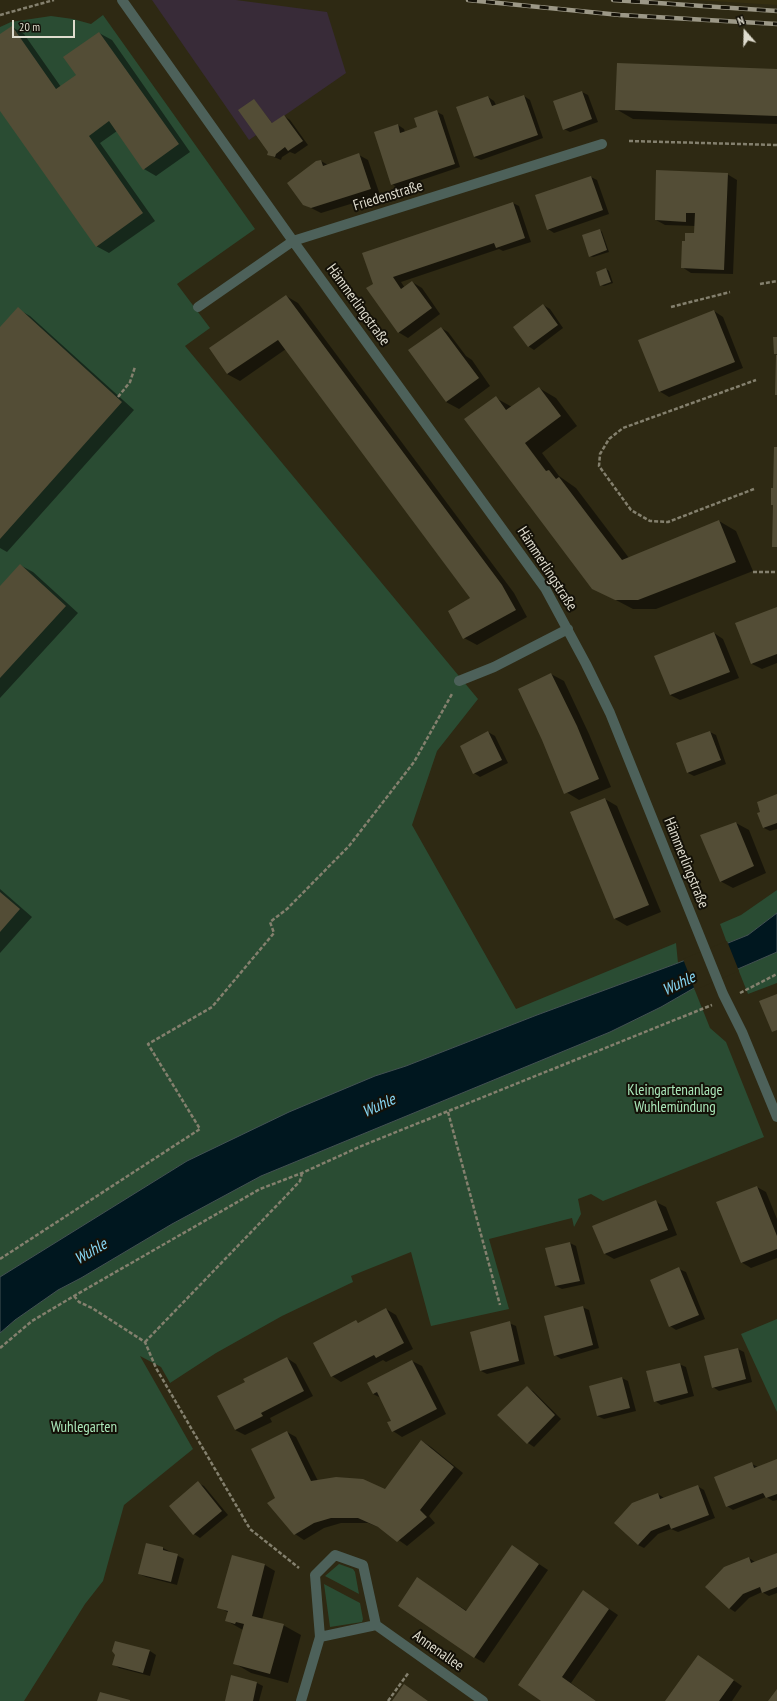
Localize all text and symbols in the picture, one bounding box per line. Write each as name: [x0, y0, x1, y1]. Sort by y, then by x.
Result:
scale bar: [14, 12, 77, 38]
north arrow: [725, 12, 765, 52]
text: N: [736, 13, 746, 28]
text: 20 m: [19, 19, 40, 34]
street label: Friedenstraße: [351, 177, 425, 215]
street label: Hämmerlingstraße: [322, 261, 394, 349]
street label: Hämmerlingstraße: [513, 524, 581, 614]
street label: Hämmerlingstraße: [660, 815, 712, 911]
water label: Wuhle: [659, 968, 699, 1000]
park label: Kleingartenanlage Wuhlemündung: [627, 1082, 723, 1117]
water label: Wuhle: [359, 1090, 399, 1122]
water label: Wuhle: [71, 1235, 111, 1269]
park label: Wuhlegarten: [51, 1419, 117, 1437]
street label: Annenallee: [409, 1627, 467, 1675]

